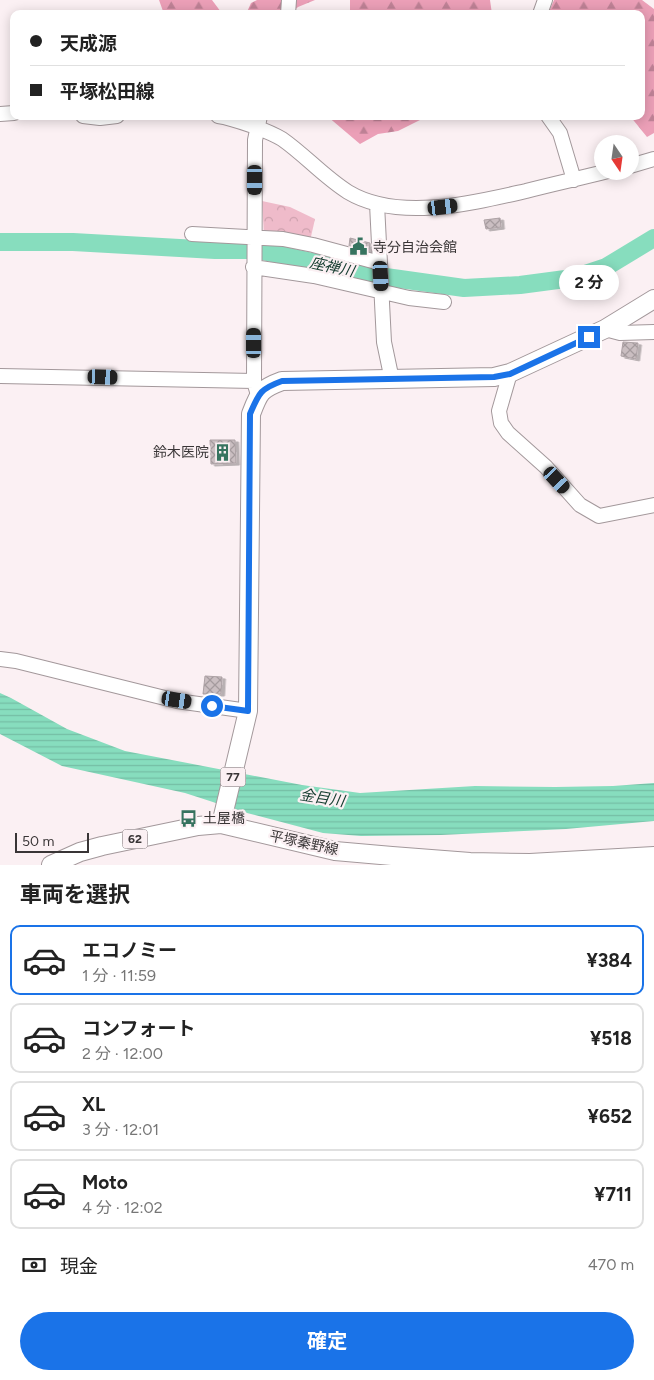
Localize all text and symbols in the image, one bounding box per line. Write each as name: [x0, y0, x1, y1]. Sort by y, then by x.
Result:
text: 天成源: [60, 32, 117, 55]
text: 平塚松田線: [60, 80, 155, 103]
north arrow: [594, 135, 639, 180]
map controls: [594, 135, 639, 180]
car: [247, 165, 262, 195]
car: [427, 198, 458, 216]
public building icon: 寺分自治会館: [349, 237, 369, 257]
place label: 寺分自治会館: [373, 239, 457, 256]
water label: 座禅川: [308, 254, 358, 281]
car: [372, 261, 389, 291]
callout: 2 分: [559, 264, 619, 300]
text: 2 分: [574, 273, 604, 292]
route end: [578, 326, 600, 348]
car: [246, 328, 261, 358]
car: [87, 369, 118, 385]
building icon: 鈴木医院: [213, 442, 233, 462]
place label: 鈴木医院: [153, 444, 209, 461]
car: [541, 464, 572, 496]
car: [161, 690, 192, 710]
route start: [201, 695, 223, 717]
road number: 77: [220, 768, 246, 786]
water label: 金目川: [298, 786, 348, 811]
bus stop icon: 土屋橋: [179, 808, 199, 828]
place label: 土屋橋: [203, 810, 245, 827]
street label: 平塚秦野線: [268, 827, 340, 859]
scale bar: [15, 830, 89, 853]
road number: 62: [122, 830, 148, 849]
text: 50 m: [22, 833, 54, 850]
text: 車両を選択: [20, 881, 130, 908]
icon: car: [22, 938, 67, 983]
text: エコノミー: [82, 939, 177, 962]
text: ¥384: [586, 949, 632, 972]
text: 1 分 · 11:59: [82, 966, 156, 985]
icon: car: [22, 1016, 67, 1061]
text: コンフォート: [82, 1017, 195, 1040]
text: ¥518: [590, 1027, 632, 1050]
text: 2 分 · 12:00: [82, 1044, 163, 1063]
text: XL: [82, 1093, 105, 1116]
icon: car: [22, 1094, 67, 1139]
text: ¥652: [588, 1105, 632, 1128]
text: 3 分 · 12:01: [82, 1120, 159, 1139]
text: Moto: [82, 1171, 128, 1194]
icon: car: [22, 1172, 67, 1217]
text: ¥711: [594, 1183, 632, 1206]
text: 4 分 · 12:02: [82, 1198, 163, 1217]
icon: cash: [20, 1251, 48, 1279]
text: 現金: [60, 1255, 98, 1278]
text: 470 m: [588, 1255, 634, 1274]
button: 確定: [20, 1312, 634, 1370]

